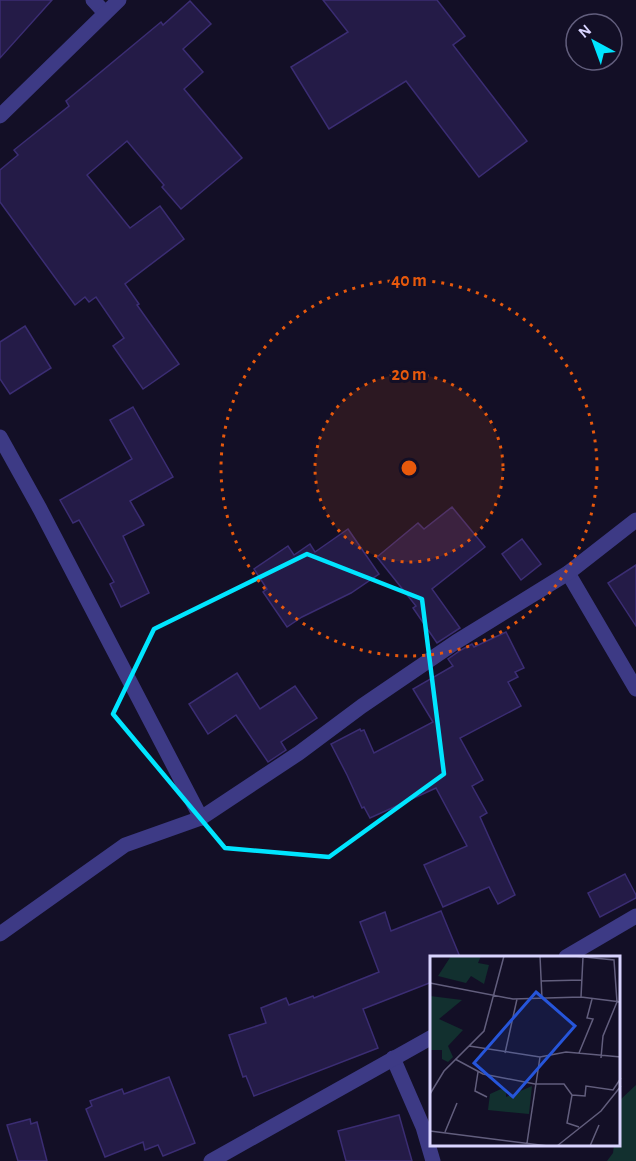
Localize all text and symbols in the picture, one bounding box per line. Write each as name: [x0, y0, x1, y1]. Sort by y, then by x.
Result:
north arrow: [564, 12, 624, 72]
text: N: [575, 22, 594, 41]
text: 40 m: [391, 272, 427, 290]
text: 20 m: [391, 366, 427, 384]
centre of rings: [399, 458, 419, 478]
inset map: [430, 956, 621, 1146]

